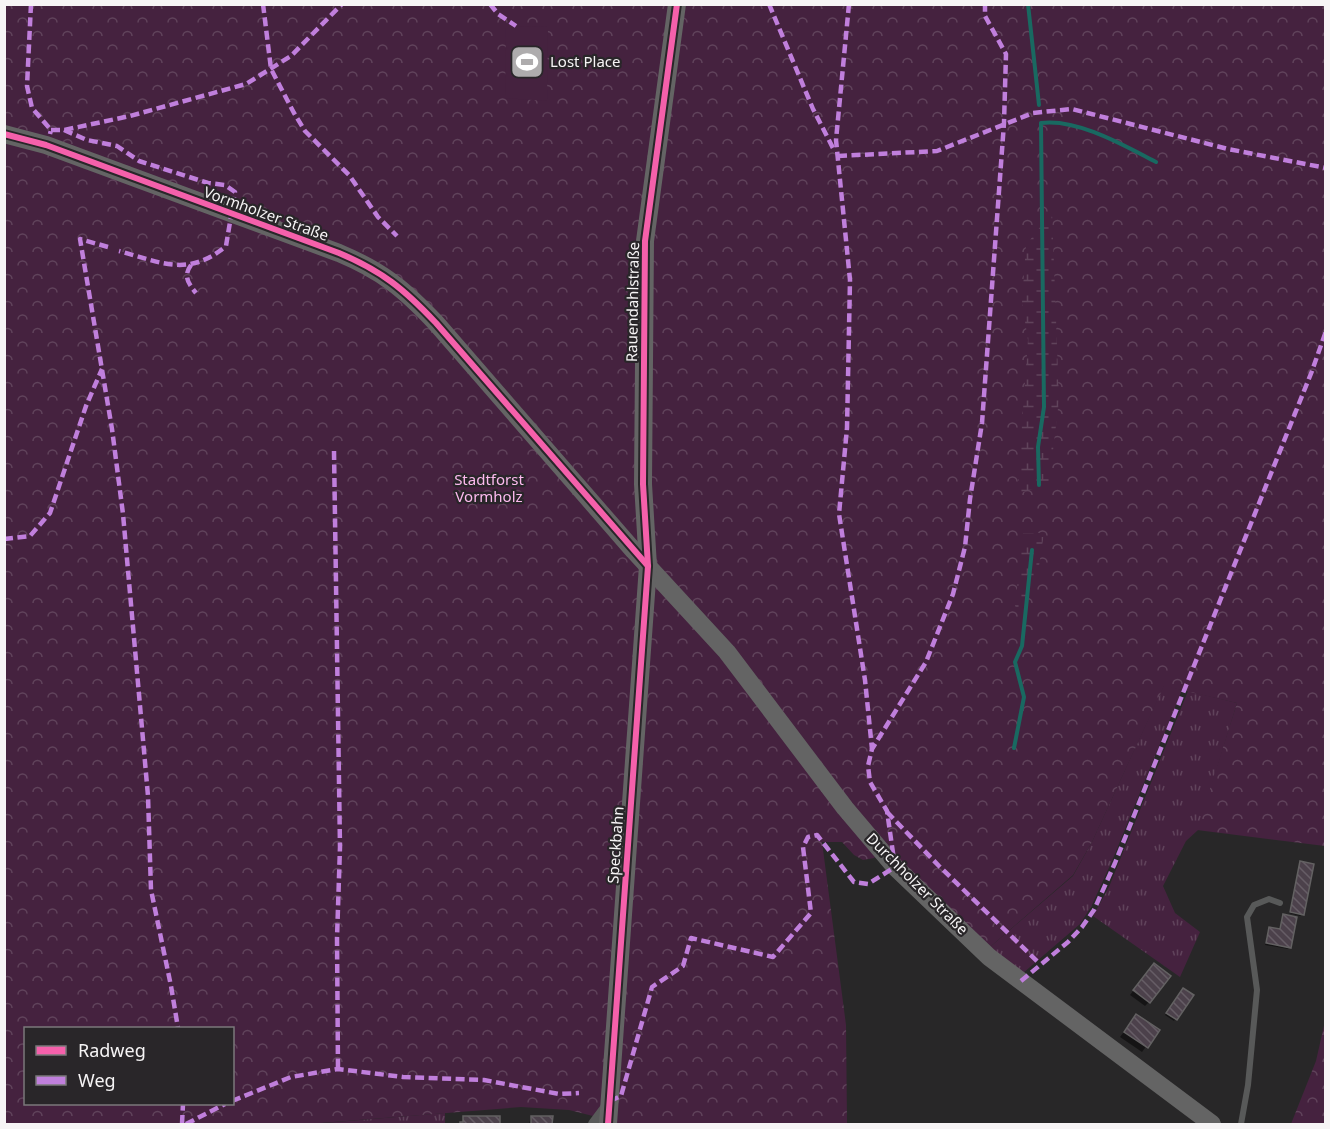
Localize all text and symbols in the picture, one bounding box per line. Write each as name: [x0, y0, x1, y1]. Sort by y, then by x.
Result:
sports icon: Lost Place: [509, 44, 545, 80]
place label: Lost Place: [550, 51, 620, 71]
street label: Vormholzer Straße: [201, 181, 332, 245]
street label: Rauendahlstraße: [621, 242, 643, 362]
park label: Stadtforst Vormholz: [454, 469, 524, 506]
street label: Speckbahn: [602, 806, 628, 884]
street label: Durchholzer Straße: [862, 828, 973, 939]
legend: [24, 1027, 234, 1105]
text: Radweg: [78, 1038, 146, 1062]
text: Weg: [78, 1068, 116, 1092]

